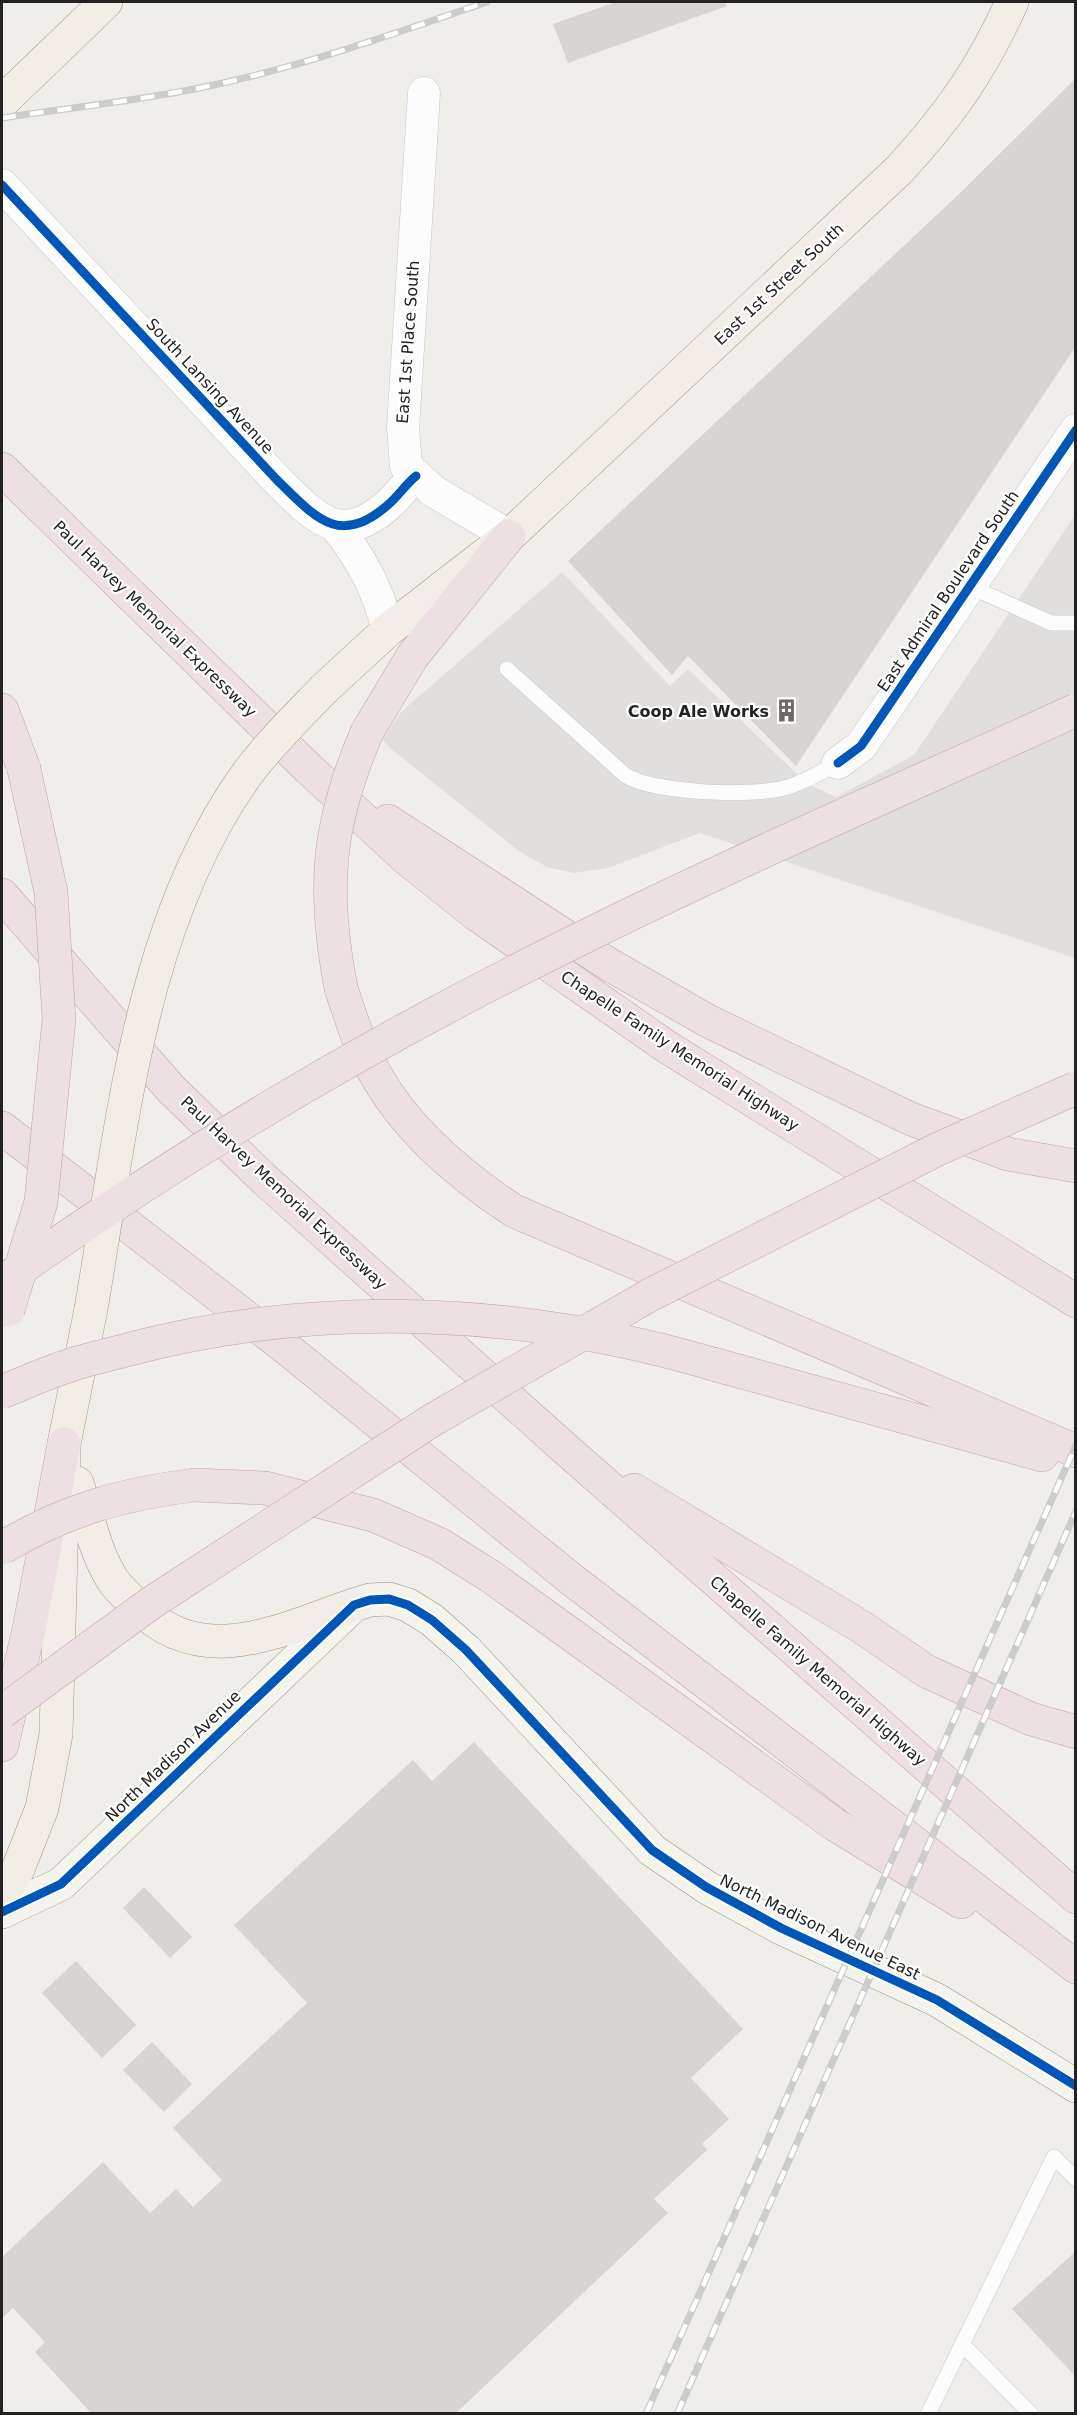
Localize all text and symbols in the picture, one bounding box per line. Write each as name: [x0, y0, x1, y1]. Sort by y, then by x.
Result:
street label: East 1st Street South: [710, 219, 848, 349]
street label: East 1st Place South: [393, 260, 423, 424]
street label: South Lansing Avenue: [142, 314, 278, 458]
street label: East Admiral Boulevard South: [873, 487, 1023, 695]
street label: Paul Harvey Memorial Expressway: [50, 517, 260, 721]
building icon: Coop Ale Works: [774, 698, 800, 724]
place label: Coop Ale Works: [628, 702, 769, 721]
street label: Chapelle Family Memorial Highway: [557, 967, 803, 1135]
street label: Paul Harvey Memorial Expressway: [177, 1092, 391, 1294]
street label: Chapelle Family Memorial Highway: [706, 1572, 930, 1770]
street label: North Madison Avenue: [101, 1686, 245, 1826]
street label: North Madison Avenue East: [717, 1870, 923, 1984]

